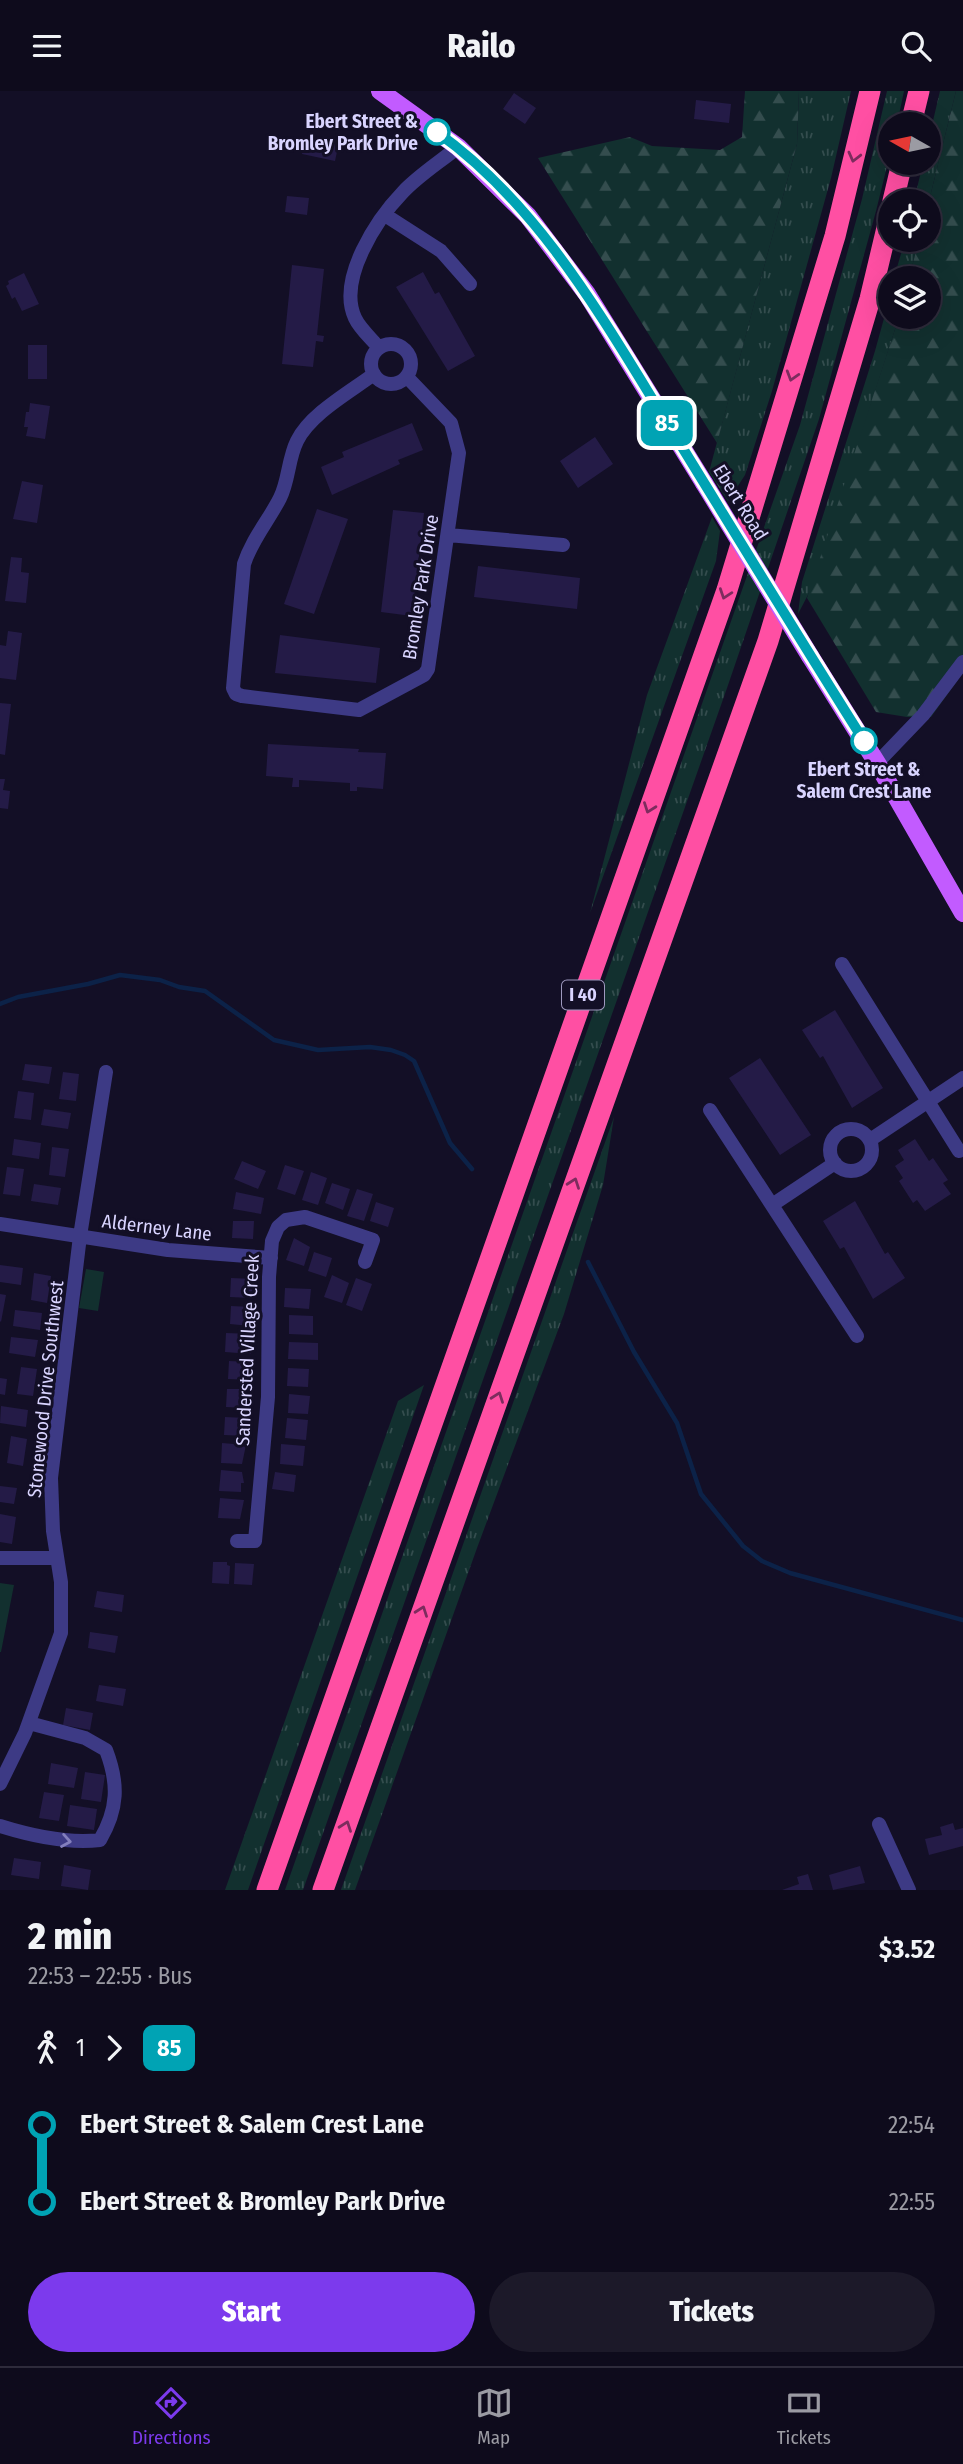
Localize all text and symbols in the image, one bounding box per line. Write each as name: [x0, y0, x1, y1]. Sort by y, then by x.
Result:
icon: menu: [28, 27, 66, 65]
text: Railo: [448, 27, 515, 65]
icon: search: [897, 27, 935, 65]
place label: Ebert Street & Bromley Park Drive: [268, 110, 418, 155]
north arrow: [878, 112, 942, 175]
map controls: [878, 112, 941, 329]
marker: Ebert Street & Bromley Park Drive: [424, 119, 450, 145]
one-way arrow: [847, 151, 862, 163]
button: locate: [878, 189, 941, 252]
button: layers: [878, 266, 941, 329]
one-way arrow: [786, 370, 800, 382]
line badge: 85: [636, 400, 698, 446]
text: 85: [655, 409, 679, 437]
street label: Ebert Road: [708, 460, 773, 544]
street label: Bromley Park Drive: [398, 513, 443, 661]
one-way arrow: [719, 587, 733, 599]
marker: Ebert Street & Salem Crest Lane: [851, 728, 877, 754]
place label: Ebert Street & Salem Crest Lane: [797, 758, 932, 803]
one-way arrow: [643, 802, 657, 814]
road number: I 40: [562, 981, 604, 1009]
one-way arrow: [566, 1177, 580, 1189]
street label: Alderney Lane: [101, 1209, 213, 1246]
street label: Sandersted Village Creek: [231, 1253, 264, 1446]
street label: Stonewood Drive Southwest: [23, 1279, 68, 1499]
one-way arrow: [490, 1391, 504, 1404]
one-way arrow: [414, 1606, 428, 1618]
one-way arrow: [337, 1820, 351, 1832]
one-way arrow: [61, 1833, 72, 1848]
text: 2 min: [28, 1913, 112, 1959]
text: $3.52: [879, 1934, 935, 1965]
text: 22:53 – 22:55 · Bus: [28, 1962, 192, 1990]
icon: walk: [28, 2029, 66, 2067]
icon: forward: [95, 2029, 133, 2067]
text: 1: [76, 2034, 85, 2062]
text: 85: [157, 2034, 181, 2062]
text: Ebert Street & Salem Crest Lane: [80, 2109, 424, 2140]
text: 22:54: [888, 2111, 935, 2139]
text: Ebert Street & Bromley Park Drive: [80, 2186, 445, 2217]
text: 22:55: [889, 2188, 935, 2216]
button: Start: [28, 2272, 475, 2352]
button: Tickets: [489, 2272, 935, 2352]
tab: Directions: [132, 2384, 211, 2449]
tab: Map: [475, 2384, 513, 2449]
tab: Tickets: [777, 2384, 831, 2449]

